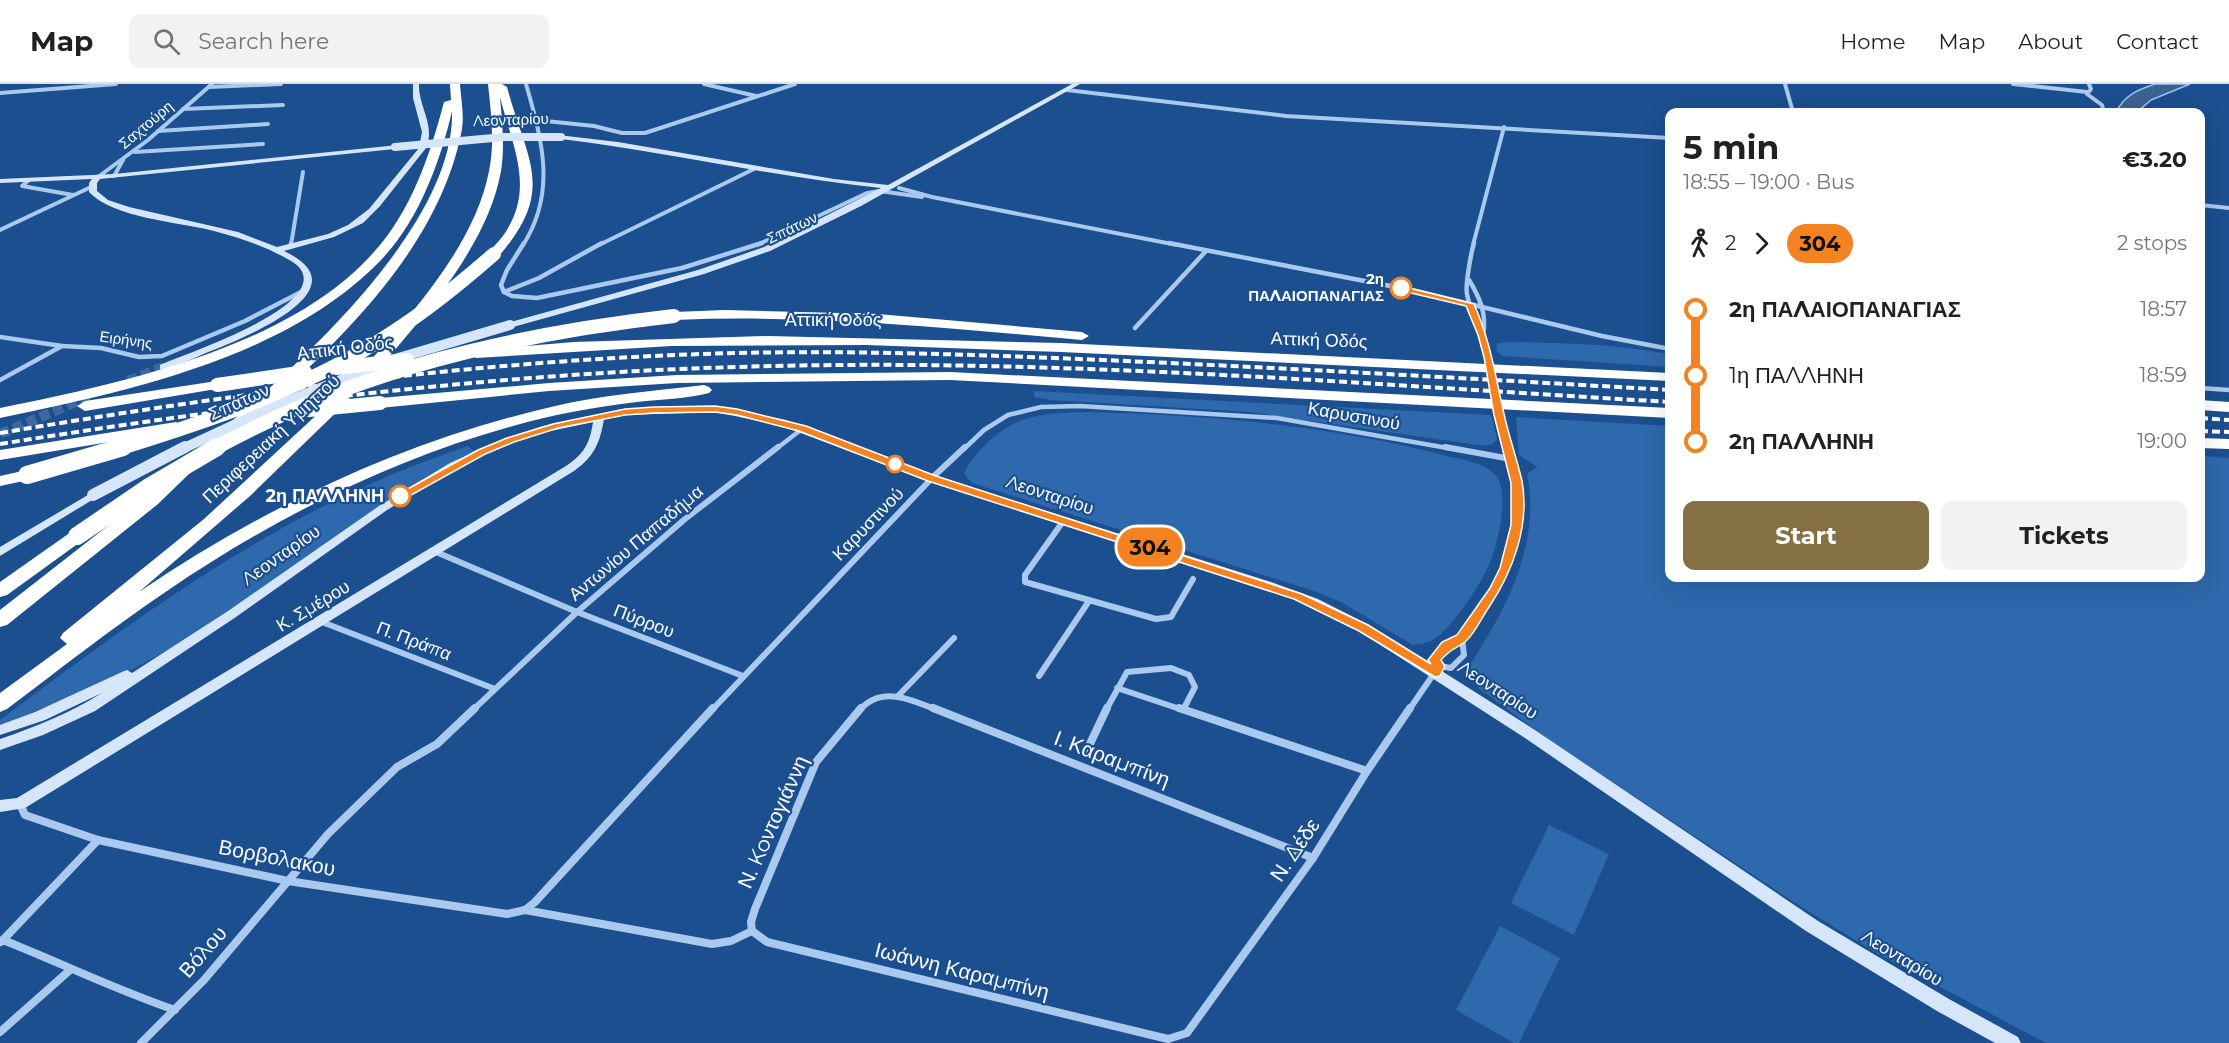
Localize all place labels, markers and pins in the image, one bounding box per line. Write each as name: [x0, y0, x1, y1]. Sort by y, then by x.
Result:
place label: 2η ΠΑΛΑΙΟΠΑΝΑΓΙΑΣ: [1248, 269, 1384, 305]
marker: 2η ΠΑΛΑΙΟΠΑΝΑΓΙΑΣ: [1390, 277, 1412, 299]
unlabelled marker: [886, 455, 904, 473]
place label: 2η ΠΑΛΛΗΝΗ: [265, 485, 384, 507]
marker: 2η ΠΑΛΛΗΝΗ: [389, 485, 411, 507]

